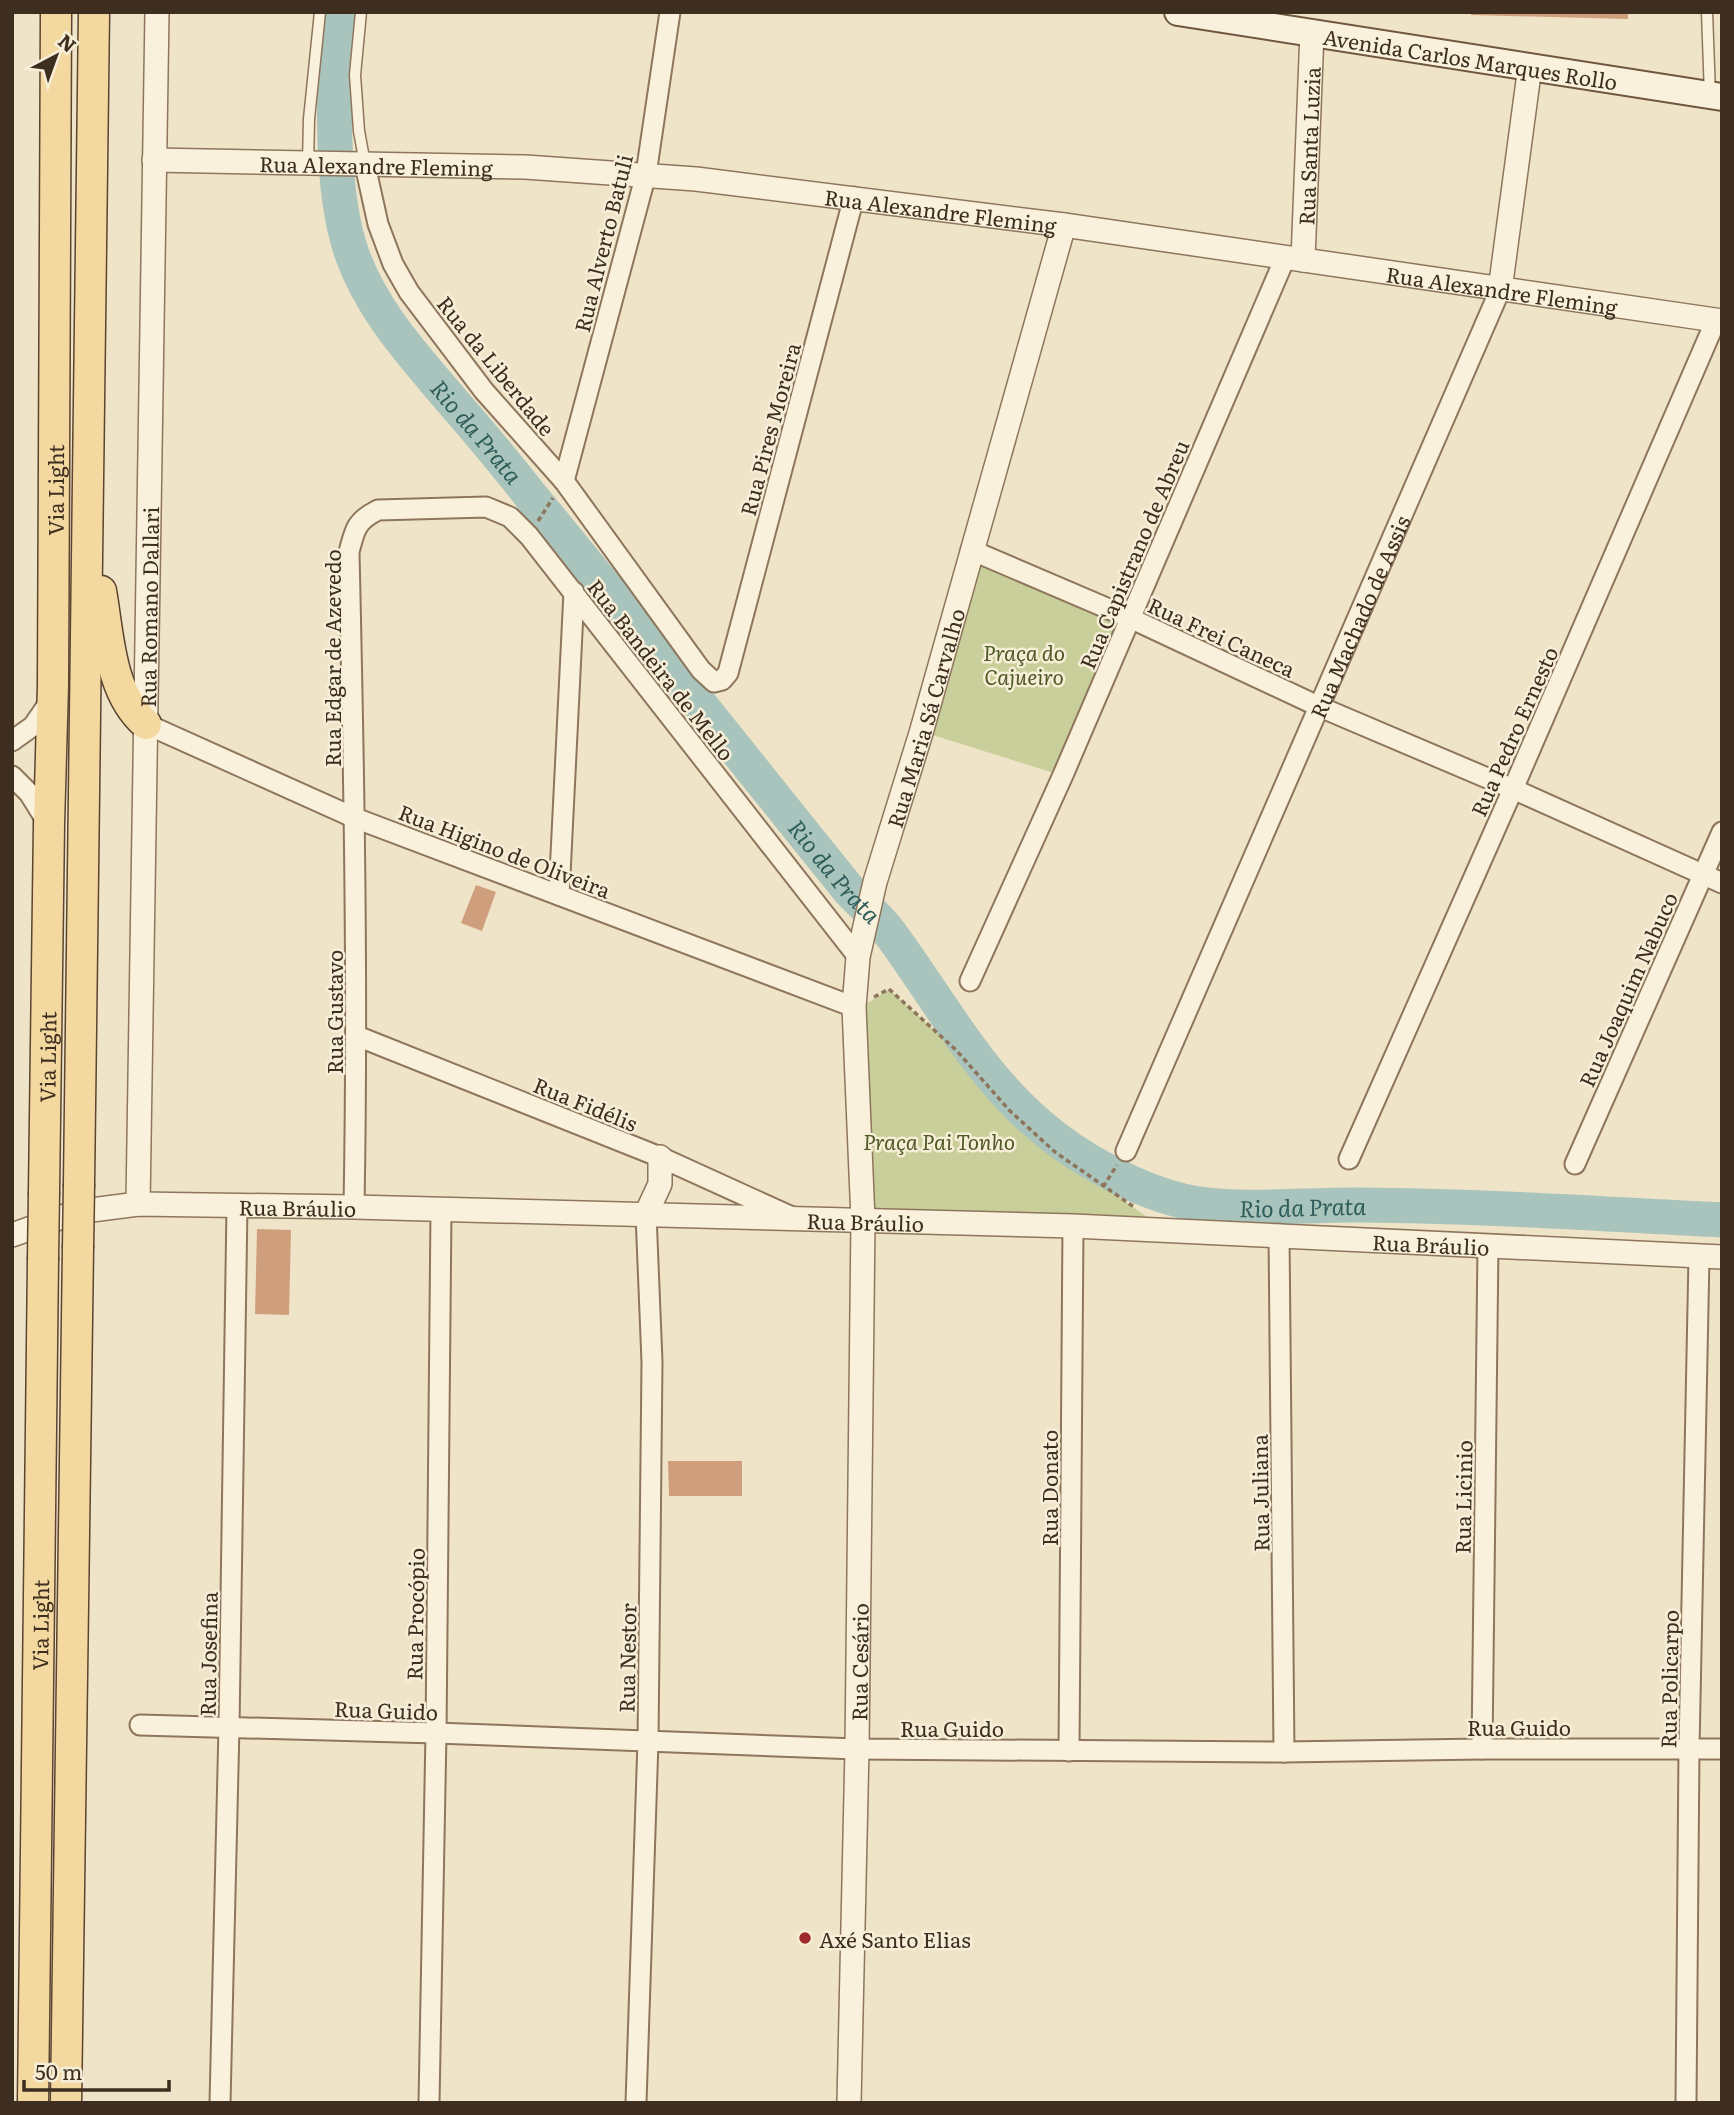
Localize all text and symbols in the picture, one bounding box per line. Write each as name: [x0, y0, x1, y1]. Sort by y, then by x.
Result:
street label: Avenida Carlos Marques Rollo: [1321, 19, 1620, 96]
north arrow: [21, 21, 91, 91]
text: N: [53, 27, 83, 58]
street label: Rua Santa Luzia: [1289, 66, 1326, 226]
street label: Rua Alexandre Fleming: [259, 146, 493, 182]
street label: Rua Alverto Batuli: [565, 151, 639, 335]
street label: Rua Alexandre Fleming: [823, 180, 1059, 239]
street label: Rua Alexandre Fleming: [1384, 257, 1620, 321]
street label: Rua da Liberdade: [431, 288, 563, 442]
street label: Rua Pires Moreira: [731, 338, 807, 519]
water label: Rio da Prata: [423, 372, 531, 490]
street label: Rua Capistrano de Abreu: [1071, 435, 1195, 673]
street label: Via Light: [38, 444, 70, 536]
street label: Rua Romano Dallari: [130, 506, 165, 708]
street label: Rua Machado de Assis: [1301, 510, 1416, 723]
street label: Rua Edgar de Azevedo: [316, 549, 347, 767]
street label: Rua Bandeira de Mello: [581, 572, 743, 766]
street label: Rua Frei Caneca: [1143, 588, 1301, 684]
street label: Rua Maria Sá Carvalho: [877, 604, 971, 831]
park label: Praça do Cajueiro: [983, 636, 1065, 691]
street label: Rua Pedro Ernesto: [1462, 641, 1564, 821]
street label: Rua Higino de Oliveira: [395, 795, 616, 905]
water label: Rio da Prata: [781, 811, 889, 930]
street label: Rua Joaquim Nabuco: [1570, 887, 1684, 1091]
street label: Rua Gustavo: [318, 950, 349, 1074]
street label: Via Light: [30, 1011, 62, 1103]
street label: Rua Fidélis: [529, 1068, 643, 1138]
park label: Praça Pai Tonho: [863, 1125, 1015, 1156]
water label: Rio da Prata: [1239, 1188, 1366, 1224]
street label: Rua Bráulio: [239, 1190, 356, 1223]
street label: Rua Bráulio: [806, 1203, 924, 1238]
street label: Rua Bráulio: [1371, 1225, 1490, 1261]
street label: Rua Donato: [1033, 1430, 1064, 1546]
street label: Rua Juliana: [1242, 1433, 1276, 1552]
street label: Rua Licinio: [1446, 1440, 1478, 1554]
street label: Rua Procópio: [397, 1547, 431, 1681]
street label: Via Light: [23, 1579, 55, 1671]
street label: Rua Josefina: [190, 1591, 224, 1717]
street label: Rua Nestor: [610, 1603, 642, 1713]
street label: Rua Cesário: [842, 1603, 874, 1721]
street label: Rua Policarpo: [1651, 1609, 1685, 1749]
street label: Rua Guido: [333, 1692, 439, 1726]
street label: Rua Guido: [1467, 1711, 1571, 1742]
street label: Rua Guido: [900, 1712, 1004, 1743]
place label: Axé Santo Elias: [819, 1923, 971, 1954]
marker: Axé Santo Elias: [797, 1930, 813, 1946]
scale bar: [24, 2048, 170, 2092]
text: 50 m: [35, 2055, 82, 2086]

